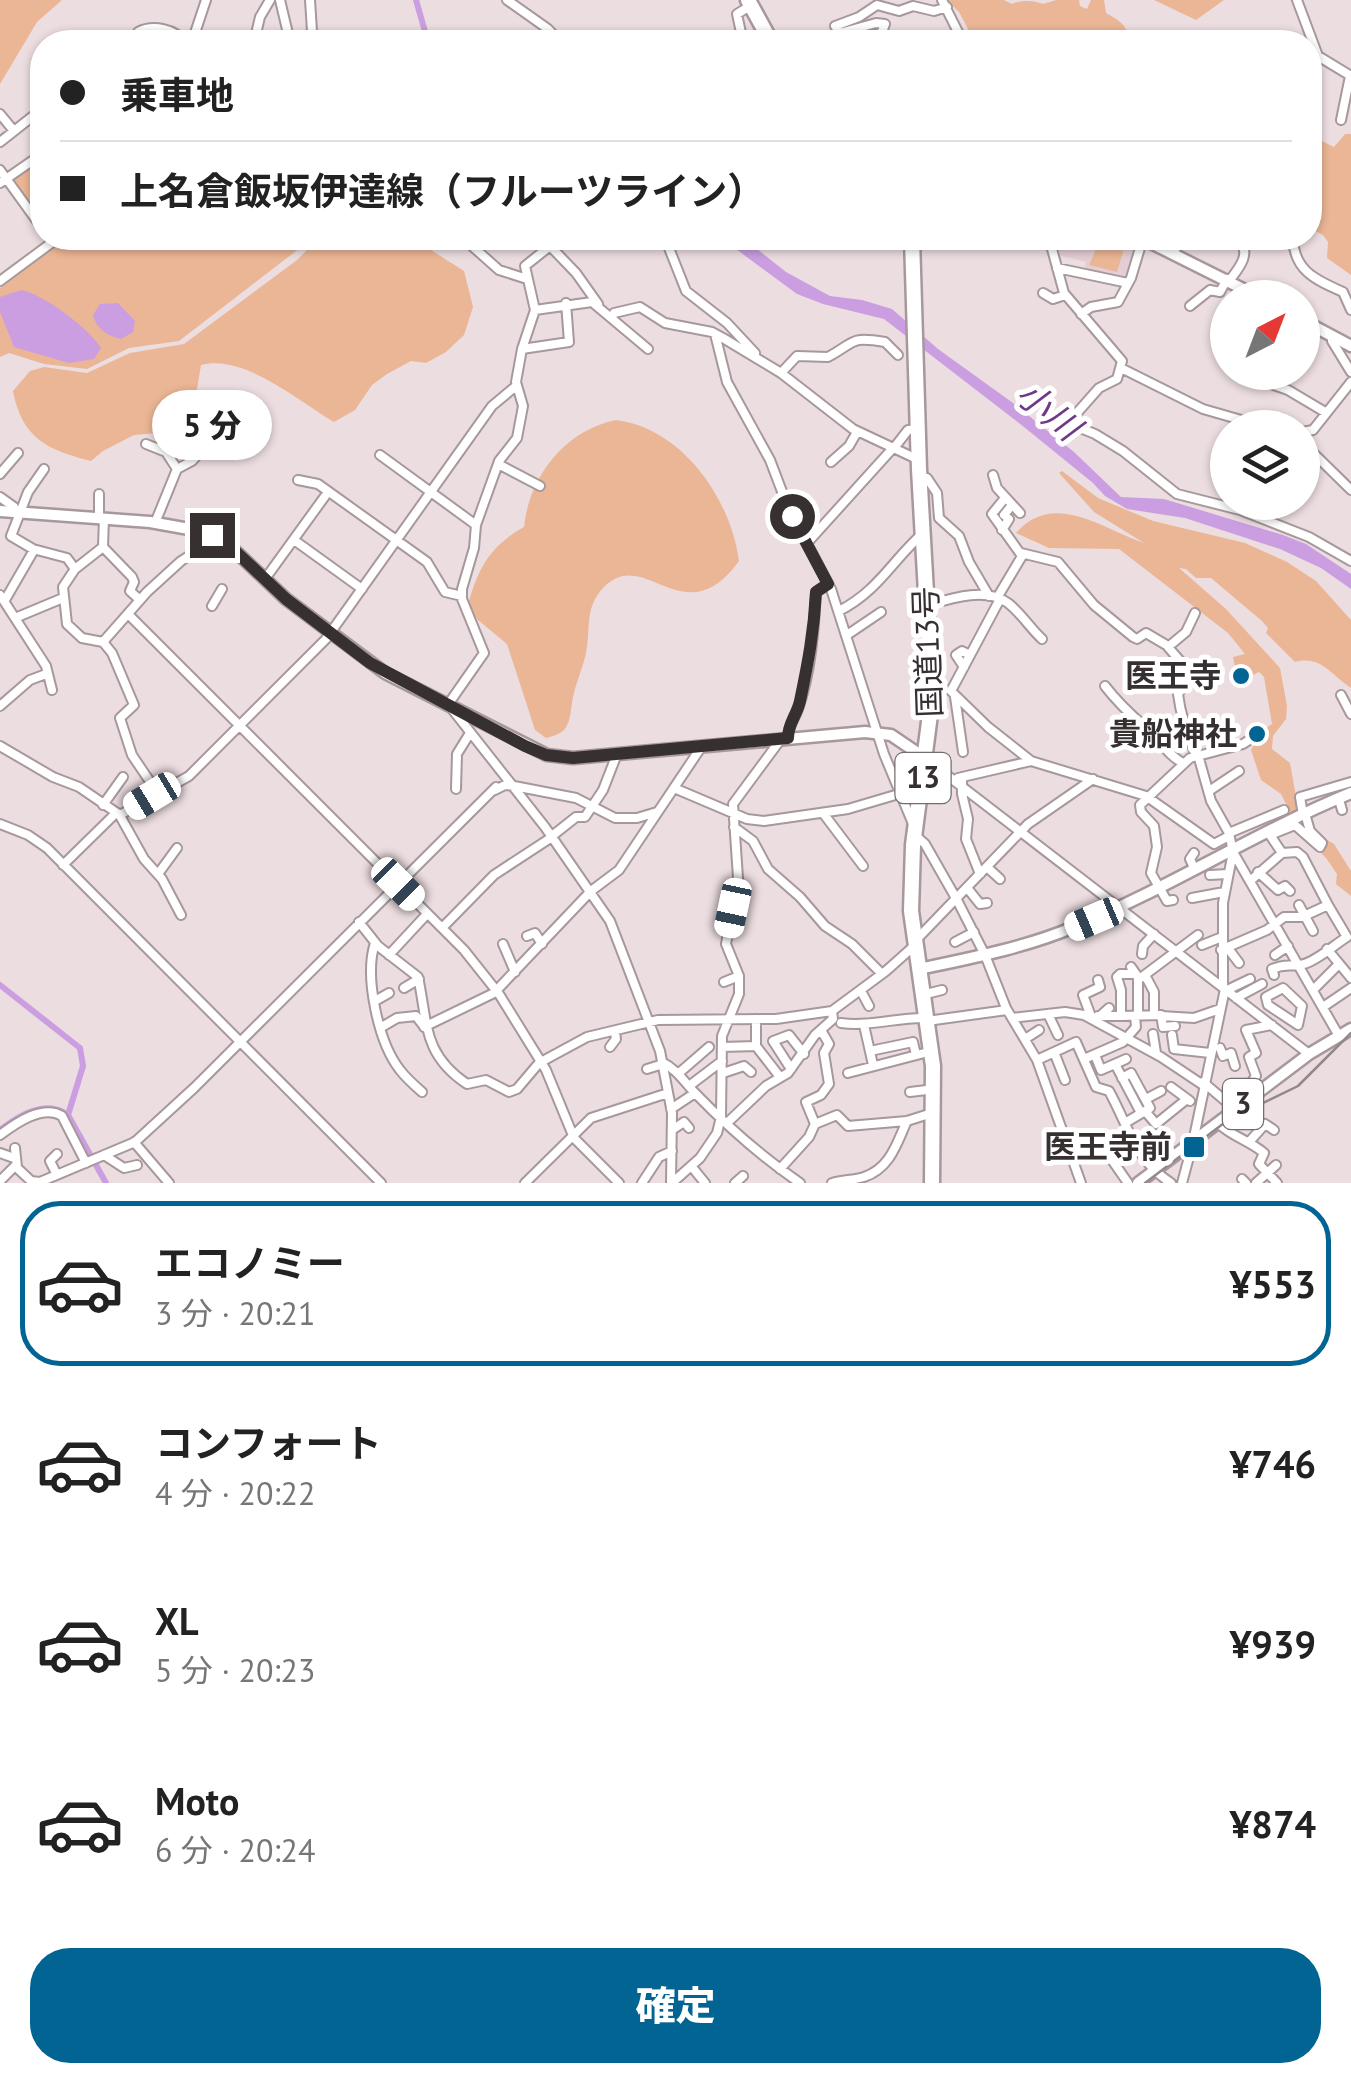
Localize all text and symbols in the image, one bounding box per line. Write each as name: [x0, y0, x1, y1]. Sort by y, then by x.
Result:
text: 乗車地: [120, 70, 234, 119]
text: 上名倉飯坂伊達線（フルーツライン）: [120, 166, 765, 215]
north arrow: [1210, 280, 1320, 390]
map controls: [1210, 280, 1320, 520]
water label: 小川: [1007, 370, 1093, 453]
callout: 5 分: [152, 390, 272, 460]
text: 5 分: [183, 404, 241, 446]
button: layers: [1210, 410, 1320, 520]
route start: [770, 494, 815, 539]
route end: [190, 513, 235, 558]
street label: 国道13号: [904, 586, 950, 718]
place label: 医王寺: [1125, 654, 1221, 696]
marker: 医王寺: [1230, 665, 1252, 687]
place label: 貴船神社: [1109, 712, 1237, 754]
marker: 貴船神社: [1246, 723, 1268, 745]
road number: 13: [896, 753, 950, 803]
car: [119, 768, 185, 824]
car: [366, 852, 430, 916]
car: [712, 876, 754, 940]
car: [1061, 893, 1127, 945]
road number: 3: [1223, 1079, 1263, 1129]
place label: 医王寺前: [1044, 1125, 1172, 1167]
marker: 医王寺前: [1181, 1134, 1207, 1160]
text: エコノミー: [155, 1238, 345, 1287]
icon: car: [35, 1239, 125, 1329]
text: ¥553: [1230, 1259, 1316, 1308]
text: 3 分 · 20:21: [155, 1292, 315, 1334]
text: コンフォート: [155, 1418, 382, 1467]
icon: car: [35, 1419, 125, 1509]
text: ¥746: [1230, 1439, 1316, 1488]
text: 4 分 · 20:22: [155, 1472, 315, 1514]
text: XL: [155, 1596, 199, 1645]
icon: car: [35, 1599, 125, 1689]
text: ¥939: [1230, 1619, 1316, 1668]
text: 5 分 · 20:23: [155, 1649, 315, 1691]
text: Moto: [155, 1776, 239, 1825]
icon: car: [35, 1779, 125, 1869]
text: ¥874: [1230, 1799, 1316, 1848]
text: 6 分 · 20:24: [155, 1829, 315, 1871]
button: 確定: [30, 1948, 1321, 2063]

